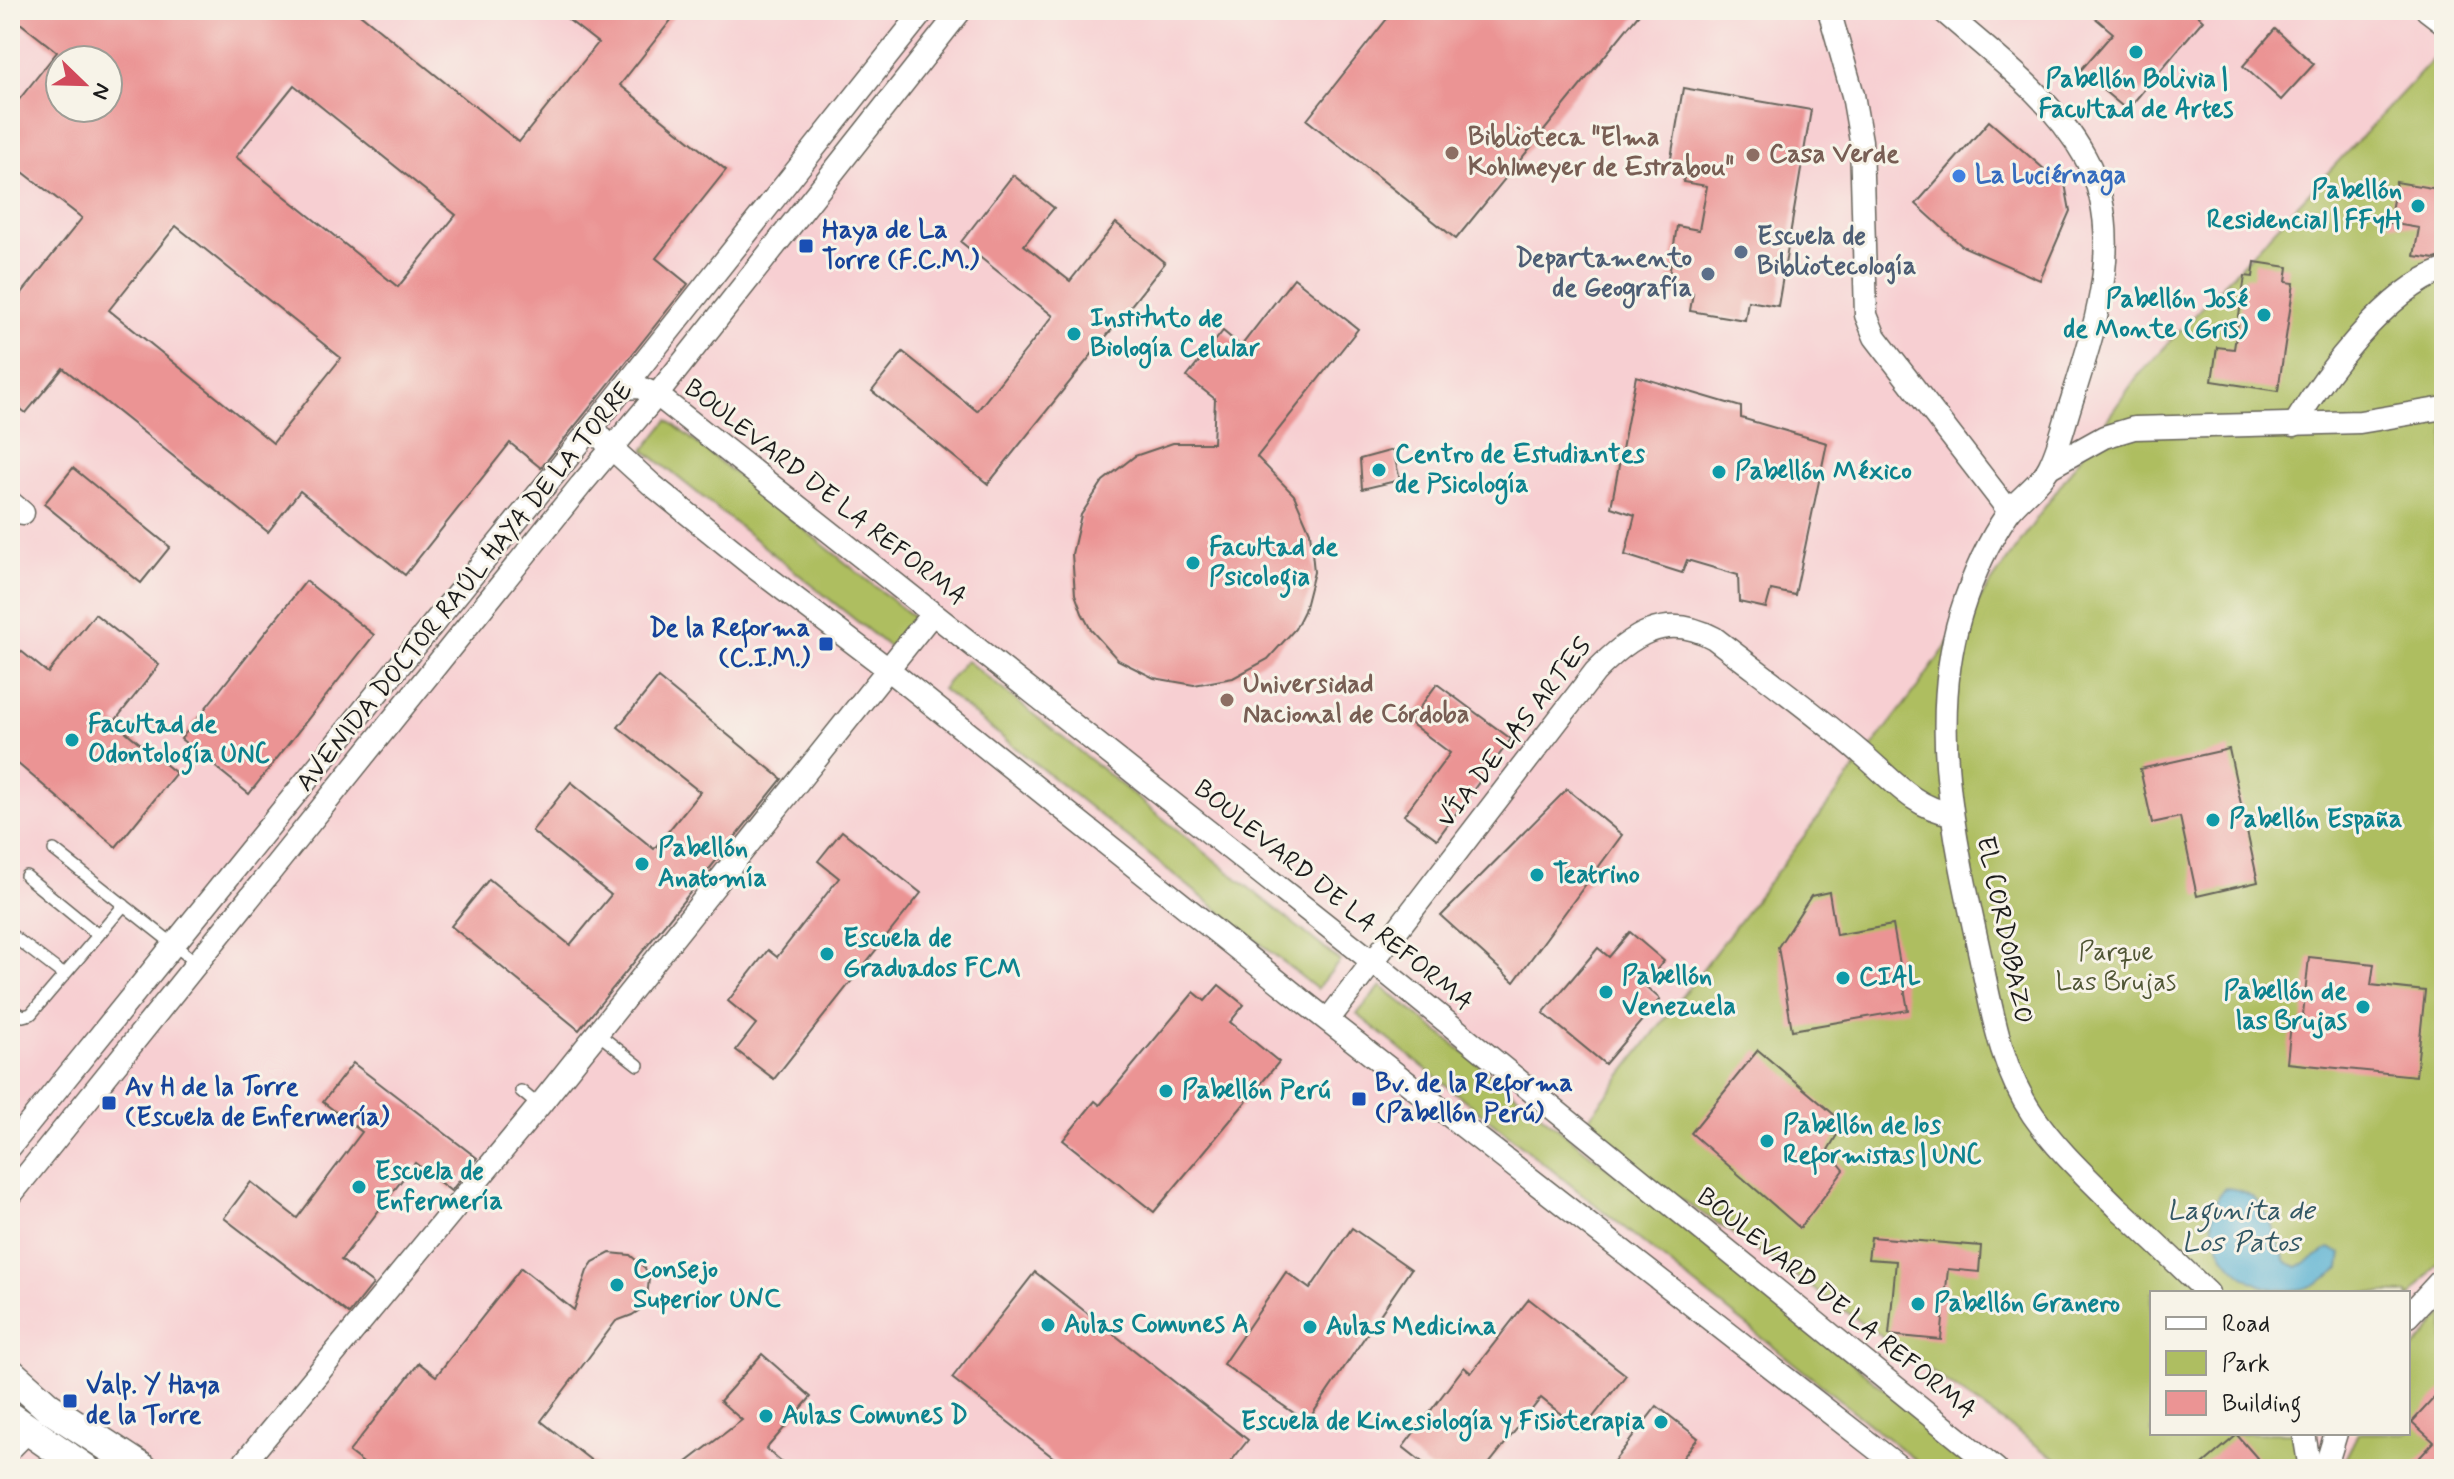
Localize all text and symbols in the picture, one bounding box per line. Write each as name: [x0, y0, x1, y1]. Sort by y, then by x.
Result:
marker: Pabellón Bolivia | Facultad de Artes: [2127, 43, 2145, 61]
north arrow: [44, 44, 124, 124]
place label: Pabellón Bolivia | Facultad de Artes: [2038, 63, 2234, 127]
text: N: [85, 79, 116, 103]
place label: Biblioteca "Elma Kohlmeyer de Estrabou": [1468, 121, 1734, 185]
place label: Casa Verde: [1769, 138, 1899, 172]
marker: Biblioteca "Elma Kohlmeyer de Estrabou": [1443, 144, 1461, 162]
marker: Casa Verde: [1744, 146, 1762, 164]
place label: La Luciérnaga: [1975, 159, 2126, 196]
marker: La Luciérnaga: [1950, 167, 1968, 185]
place label: Pabellón Residencial | FFyH: [2207, 174, 2402, 238]
marker: Pabellón Residencial | FFyH: [2409, 197, 2427, 215]
place label: Haya de La Torre (F.C.M.): [822, 214, 980, 278]
place label: Escuela de Bibliotecología: [1757, 220, 1916, 285]
marker: Haya de La Torre (F.C.M.): [797, 237, 815, 255]
place label: Departamento de Geografía: [1515, 242, 1692, 309]
marker: Escuela de Bibliotecología: [1732, 243, 1750, 261]
marker: Departamento de Geografía: [1699, 265, 1717, 283]
place label: Pabellón José de Monte (Gris): [2063, 283, 2249, 347]
place label: Instituto de Biología Celular: [1090, 302, 1260, 369]
marker: Pabellón José de Monte (Gris): [2255, 306, 2273, 324]
marker: Instituto de Biología Celular: [1065, 325, 1083, 343]
street label: BOULEVARD DE LA REFORMA: [677, 372, 973, 614]
street label: AVENIDA DOCTOR RAÚL HAYA DE LA TORRE: [289, 375, 641, 799]
place label: Centro de Estudiantes de Psicología: [1395, 438, 1645, 505]
place label: Pabellón México: [1735, 455, 1912, 489]
marker: Centro de Estudiantes de Psicología: [1370, 461, 1388, 479]
marker: Pabellón México: [1710, 463, 1728, 481]
place label: Facultad de Psicologia: [1209, 531, 1338, 598]
marker: Facultad de Psicologia: [1184, 554, 1202, 572]
place label: De la Reforma (C.I.M.): [649, 612, 811, 676]
street label: VÍA DE LAS ARTES: [1429, 630, 1600, 835]
marker: De la Reforma (C.I.M.): [817, 635, 835, 653]
place label: Universidad Nacional de Córdoba: [1243, 668, 1469, 732]
marker: Universidad Nacional de Córdoba: [1218, 691, 1236, 709]
place label: Facultad de Odontología UNC: [88, 708, 270, 775]
marker: Facultad de Odontología UNC: [63, 731, 81, 749]
street label: BOULEVARD DE LA REFORMA: [1186, 773, 1480, 1019]
place label: Pabellón España: [2229, 803, 2402, 837]
marker: Pabellón España: [2204, 811, 2222, 829]
place label: Pabellón Anatomía: [658, 832, 767, 896]
street label: EL CORDOBAZO: [1968, 833, 2040, 1027]
marker: Pabellón Anatomía: [633, 855, 651, 873]
place label: Teatrino: [1553, 858, 1640, 892]
marker: Teatrino: [1528, 866, 1546, 884]
place label: Escuela de Graduados FCM: [843, 922, 1021, 986]
park label: Parque Las Brujas: [2056, 936, 2176, 1000]
marker: Escuela de Graduados FCM: [818, 945, 836, 963]
place label: Pabellón Venezuela: [1622, 960, 1736, 1024]
place label: CIAL: [1859, 961, 1921, 995]
marker: CIAL: [1834, 969, 1852, 987]
place label: Pabellón de las Brujas: [2223, 975, 2347, 1039]
marker: Pabellón Venezuela: [1597, 983, 1615, 1001]
marker: Pabellón de las Brujas: [2354, 998, 2372, 1016]
place label: Bv. de la Reforma (Pabellón Perú): [1375, 1067, 1573, 1131]
place label: Av H de la Torre (Escuela de Enfermería): [125, 1071, 390, 1135]
place label: Pabellón Perú: [1182, 1074, 1331, 1108]
marker: Pabellón Perú: [1157, 1082, 1175, 1100]
marker: Bv. de la Reforma (Pabellón Perú): [1350, 1090, 1368, 1108]
marker: Av H de la Torre (Escuela de Enfermería): [100, 1094, 118, 1112]
place label: Pabellón de los Reformistas | UNC: [1783, 1109, 1981, 1175]
marker: Pabellón de los Reformistas | UNC: [1758, 1132, 1776, 1150]
place label: Escuela de Enfermería: [375, 1155, 503, 1219]
marker: Escuela de Enfermería: [350, 1178, 368, 1196]
street label: BOULEVARD DE LA REFORMA: [1689, 1181, 1983, 1427]
water label: Lagunita de Los Patos: [2167, 1193, 2316, 1262]
place label: Consejo Superior UNC: [633, 1253, 781, 1317]
marker: Consejo Superior UNC: [608, 1276, 626, 1294]
place label: Pabellón Granero: [1934, 1287, 2120, 1321]
legend: [2150, 1291, 2410, 1435]
marker: Pabellón Granero: [1909, 1295, 1927, 1313]
place label: Aulas Comunes A: [1064, 1308, 1249, 1342]
text: Road: [2222, 1309, 2270, 1340]
place label: Aulas Medicina: [1326, 1310, 1496, 1344]
marker: Aulas Comunes A: [1039, 1316, 1057, 1334]
marker: Aulas Medicina: [1301, 1318, 1319, 1336]
text: Park: [2222, 1349, 2270, 1380]
place label: Valp. Y Haya de la Torre: [86, 1369, 220, 1433]
text: Building: [2222, 1389, 2302, 1423]
marker: Valp. Y Haya de la Torre: [61, 1392, 79, 1410]
place label: Aulas Comunes D: [782, 1399, 968, 1433]
place label: Escuela de Kinesiología y Fisioterapia: [1241, 1405, 1645, 1442]
marker: Aulas Comunes D: [757, 1407, 775, 1425]
marker: Escuela de Kinesiología y Fisioterapia: [1652, 1413, 1670, 1431]

